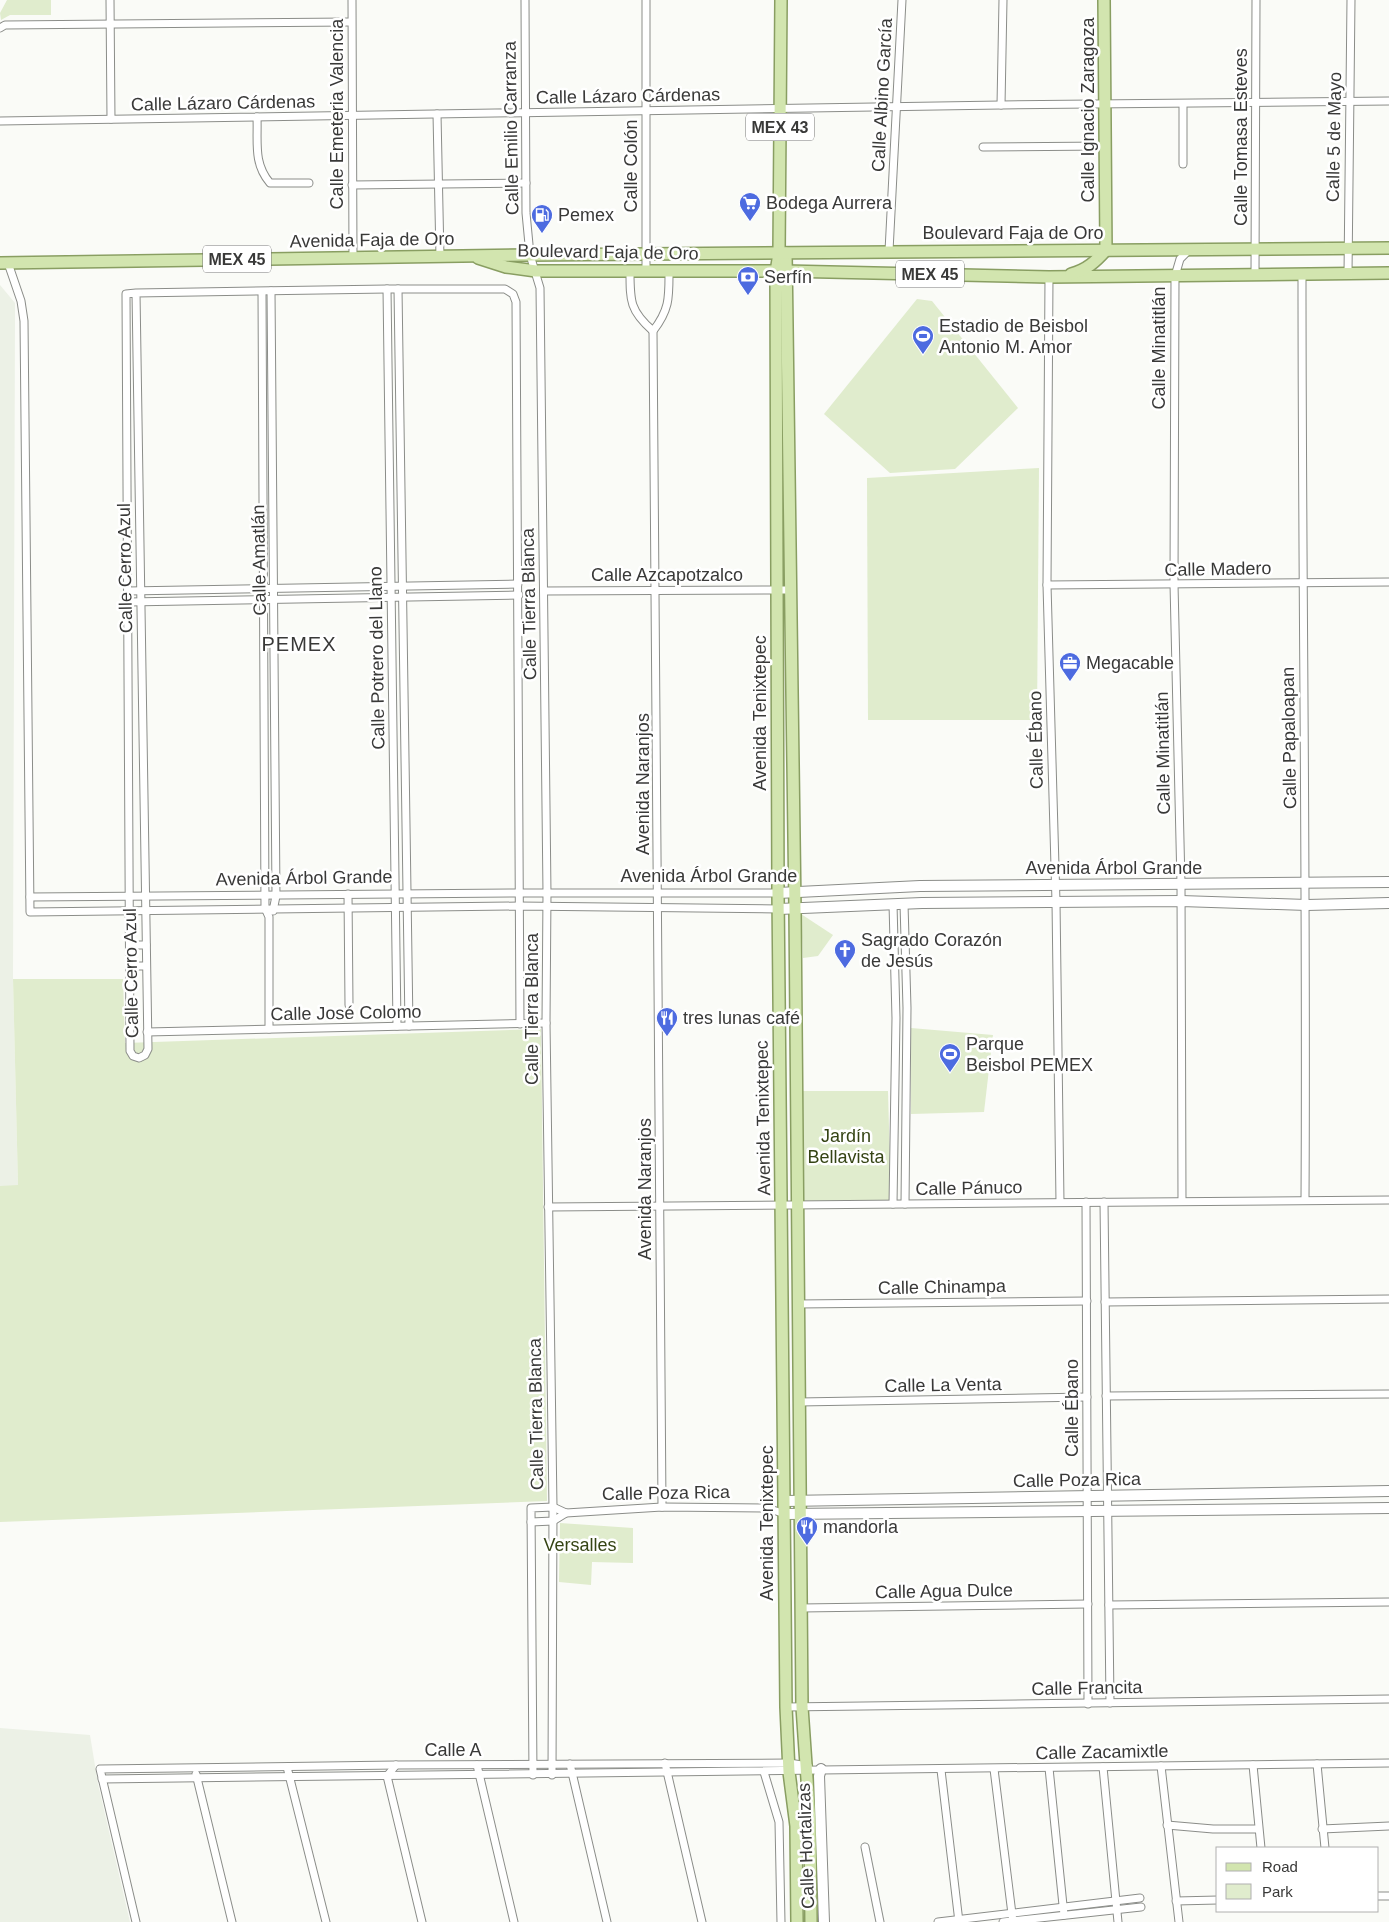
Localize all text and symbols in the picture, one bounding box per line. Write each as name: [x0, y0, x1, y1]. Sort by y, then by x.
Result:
street label: Calle Ignacio Zaragoza: [1078, 16, 1098, 203]
street label: Calle Albino García: [868, 17, 896, 172]
street label: Calle Emeteria Valencia: [327, 18, 347, 209]
street label: Calle Emilio Carranza: [499, 40, 523, 215]
street label: Calle Tomasa Esteves: [1231, 48, 1251, 226]
street label: Calle 5 de Mayo: [1323, 72, 1345, 202]
street label: Calle Lázaro Cárdenas: [536, 84, 720, 108]
street label: Calle Lázaro Cárdenas: [131, 91, 315, 115]
road number: MEX 43: [746, 114, 814, 140]
street label: Calle Colón: [621, 119, 641, 213]
supermarket icon: Bodega Aurrera: [738, 191, 762, 222]
place label: Bodega Aurrera: [766, 193, 893, 213]
fuel station icon: Pemex: [530, 203, 554, 234]
place label: Pemex: [558, 205, 614, 225]
street label: Boulevard Faja de Oro: [922, 223, 1104, 243]
street label: Avenida Faja de Oro: [289, 229, 455, 251]
street label: Boulevard Faja de Oro: [517, 240, 699, 264]
road number: MEX 45: [203, 245, 271, 272]
road number: MEX 45: [896, 260, 964, 288]
bank icon: Serfín: [736, 265, 760, 296]
place label: Serfín: [764, 267, 812, 287]
street label: Calle Minatitlán: [1149, 286, 1169, 410]
place label: Estadio de Beisbol Antonio M. Amor: [939, 316, 1088, 357]
sports icon: Estadio de Beisbol Antonio M. Amor: [911, 324, 935, 355]
street label: Calle Cerro Azul: [114, 503, 136, 633]
street label: Calle Amatlán: [248, 504, 270, 616]
street label: Calle Tierra Blanca: [518, 527, 540, 680]
street label: Calle Madero: [1164, 558, 1272, 580]
street label: Calle Azcapotzalco: [591, 565, 743, 585]
street label: Calle Potrero del Llano: [365, 566, 389, 750]
district label: PEMEX: [261, 633, 337, 655]
street label: Avenida Tenixtepec: [750, 635, 770, 791]
office icon: Megacable: [1058, 651, 1082, 682]
place label: Megacable: [1086, 653, 1174, 673]
street label: Calle Papaloapan: [1278, 667, 1300, 809]
street label: Calle Ébano: [1025, 691, 1047, 789]
street label: Calle Minatitlán: [1152, 691, 1174, 815]
street label: Avenida Naranjos: [633, 713, 653, 855]
street label: Avenida Árbol Grande: [1026, 858, 1202, 878]
street label: Avenida Árbol Grande: [215, 866, 393, 890]
street label: Avenida Árbol Grande: [621, 866, 797, 886]
street label: Calle Cerro Azul: [120, 908, 142, 1038]
place label: Sagrado Corazón de Jesús: [861, 930, 1002, 971]
street label: Calle Tierra Blanca: [522, 932, 542, 1085]
church icon: Sagrado Corazón de Jesús: [833, 938, 857, 969]
street label: Calle José Colomo: [270, 1002, 422, 1024]
restaurant icon: tres lunas café: [655, 1006, 679, 1037]
place label: tres lunas café: [683, 1008, 800, 1028]
place label: Parque Beisbol PEMEX: [966, 1034, 1093, 1075]
street label: Avenida Tenixtepec: [752, 1040, 774, 1196]
sports icon: Parque Beisbol PEMEX: [938, 1042, 962, 1073]
street label: Avenida Naranjos: [635, 1118, 655, 1260]
park label: Jardín Bellavista: [807, 1126, 886, 1167]
street label: Calle Pánuco: [915, 1177, 1023, 1199]
street label: Calle Chinampa: [878, 1276, 1007, 1298]
street label: Calle Tierra Blanca: [525, 1337, 547, 1490]
street label: Calle Ébano: [1062, 1359, 1082, 1457]
street label: Calle La Venta: [884, 1374, 1003, 1396]
street label: Avenida Tenixtepec: [757, 1445, 777, 1601]
street label: Calle Poza Rica: [1013, 1469, 1142, 1491]
street label: Calle Poza Rica: [602, 1482, 731, 1504]
restaurant icon: mandorla: [795, 1515, 819, 1546]
place label: mandorla: [823, 1517, 899, 1537]
park label: Versalles: [543, 1535, 617, 1555]
street label: Calle Agua Dulce: [875, 1580, 1013, 1602]
street label: Calle Francita: [1031, 1677, 1144, 1699]
street label: Calle A: [424, 1740, 482, 1760]
street label: Calle Zacamixtle: [1035, 1741, 1169, 1763]
street label: Calle Hortalizas: [794, 1783, 818, 1909]
legend: [1216, 1847, 1379, 1912]
text: Road: [1262, 1858, 1298, 1875]
text: Park: [1262, 1883, 1293, 1900]

